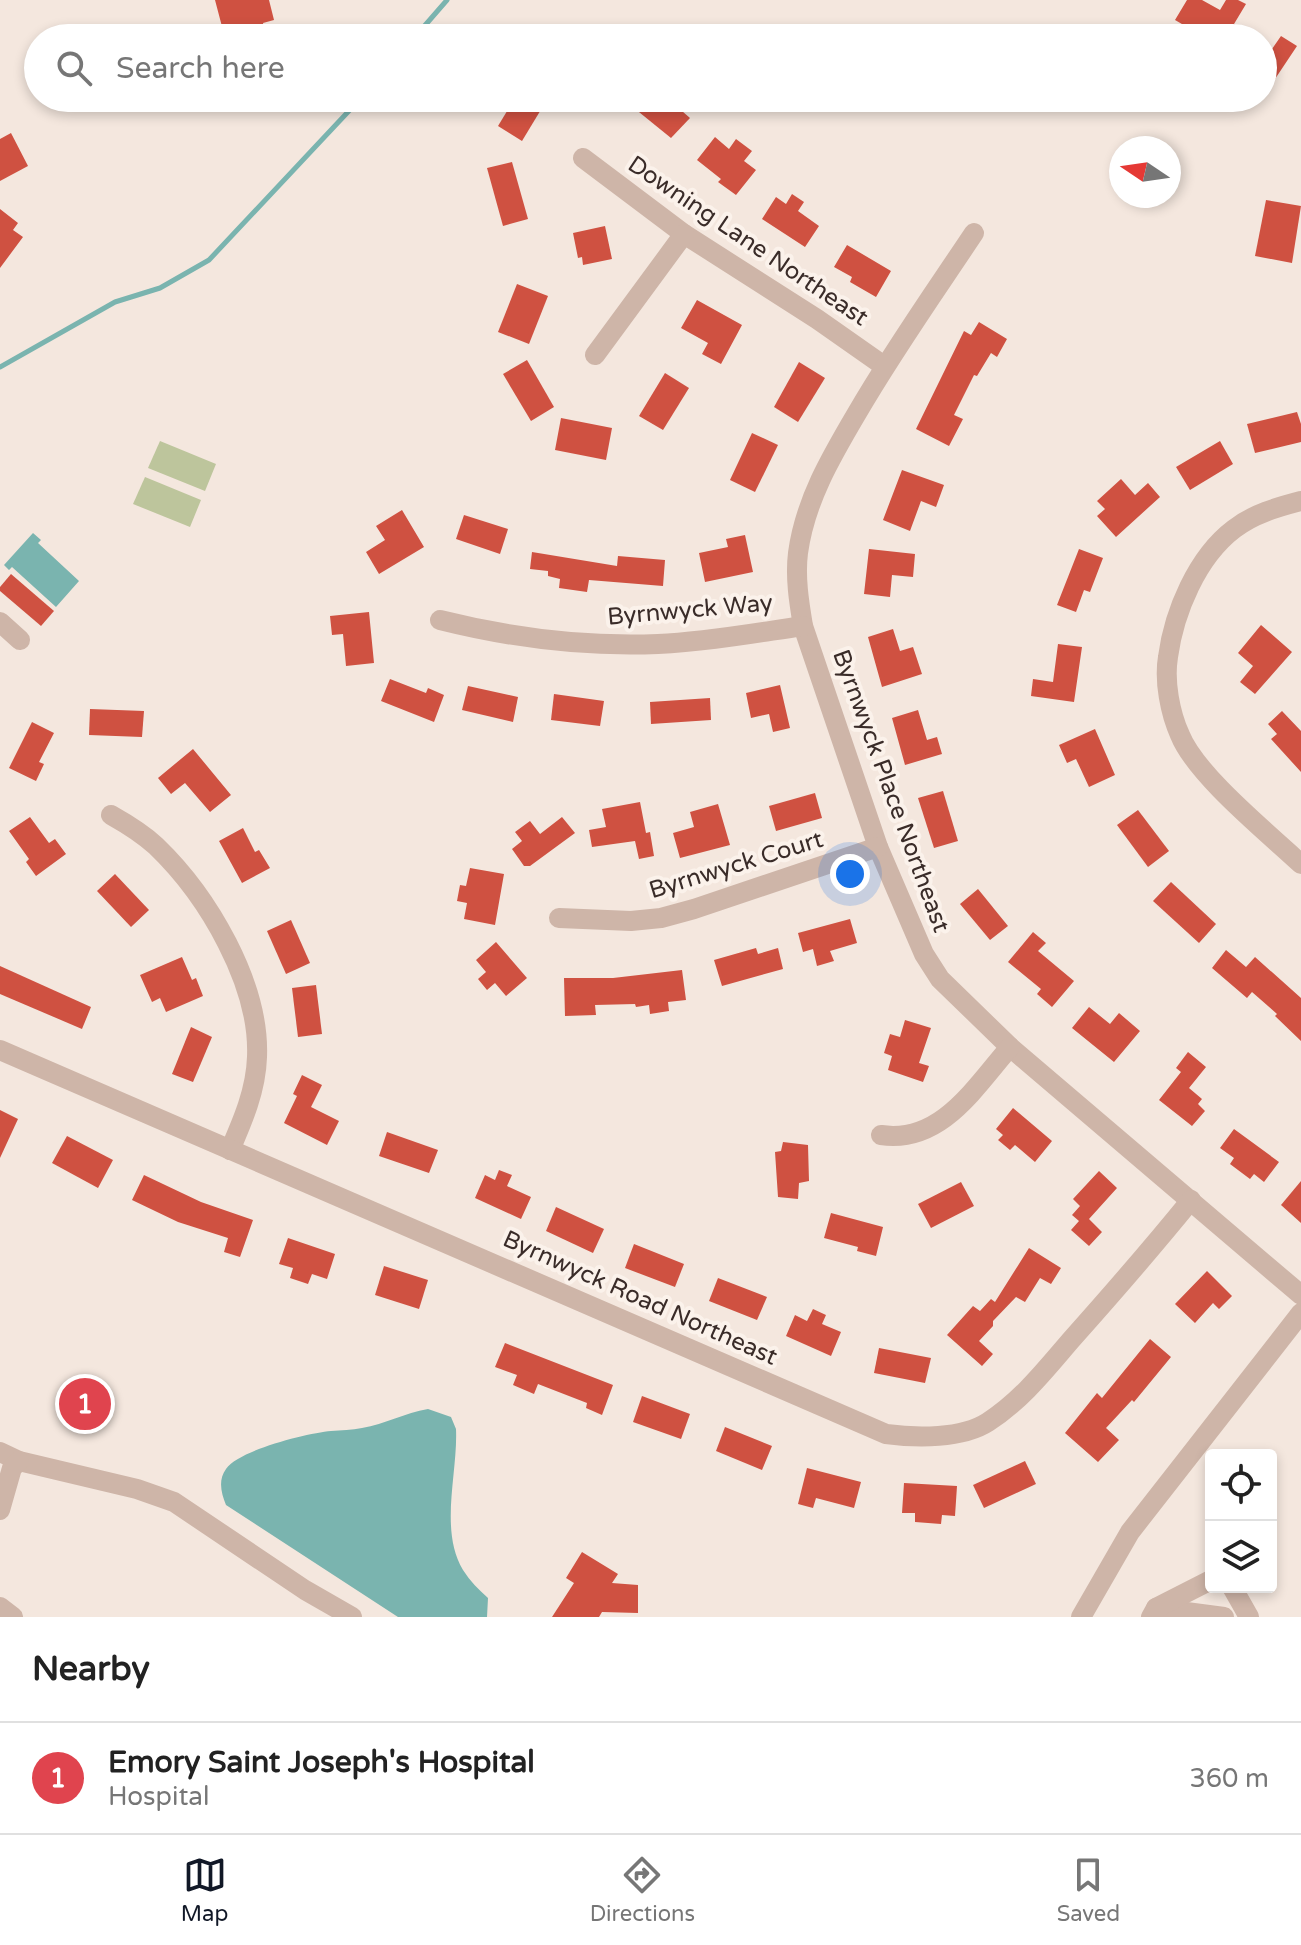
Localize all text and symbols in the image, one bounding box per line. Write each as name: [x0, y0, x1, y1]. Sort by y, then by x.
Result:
search box: [24, 24, 1277, 112]
icon: search: [52, 46, 96, 90]
text: Search here: [116, 50, 285, 87]
north arrow: [1109, 136, 1181, 208]
street label: Downing Lane Northeast: [622, 150, 874, 332]
street label: Byrnwyck Way: [606, 588, 774, 632]
street label: Byrnwyck Place Northeast: [826, 646, 956, 936]
street label: Byrnwyck Court: [645, 825, 827, 905]
your location: [830, 854, 870, 894]
street label: Byrnwyck Road Northeast: [498, 1224, 782, 1372]
pin: 1: [59, 1374, 111, 1434]
map controls: [1205, 1449, 1277, 1593]
button: locate: [1205, 1449, 1277, 1521]
button: layers: [1205, 1521, 1277, 1593]
text: Nearby: [32, 1649, 150, 1690]
text: Emory Saint Joseph's Hospital: [108, 1744, 535, 1781]
text: 1: [50, 1763, 66, 1794]
text: 360 m: [1189, 1763, 1269, 1794]
text: Hospital: [108, 1781, 209, 1812]
tab: Map: [181, 1853, 228, 1927]
tab: Directions: [590, 1853, 695, 1927]
tab: Saved: [1057, 1853, 1120, 1927]

